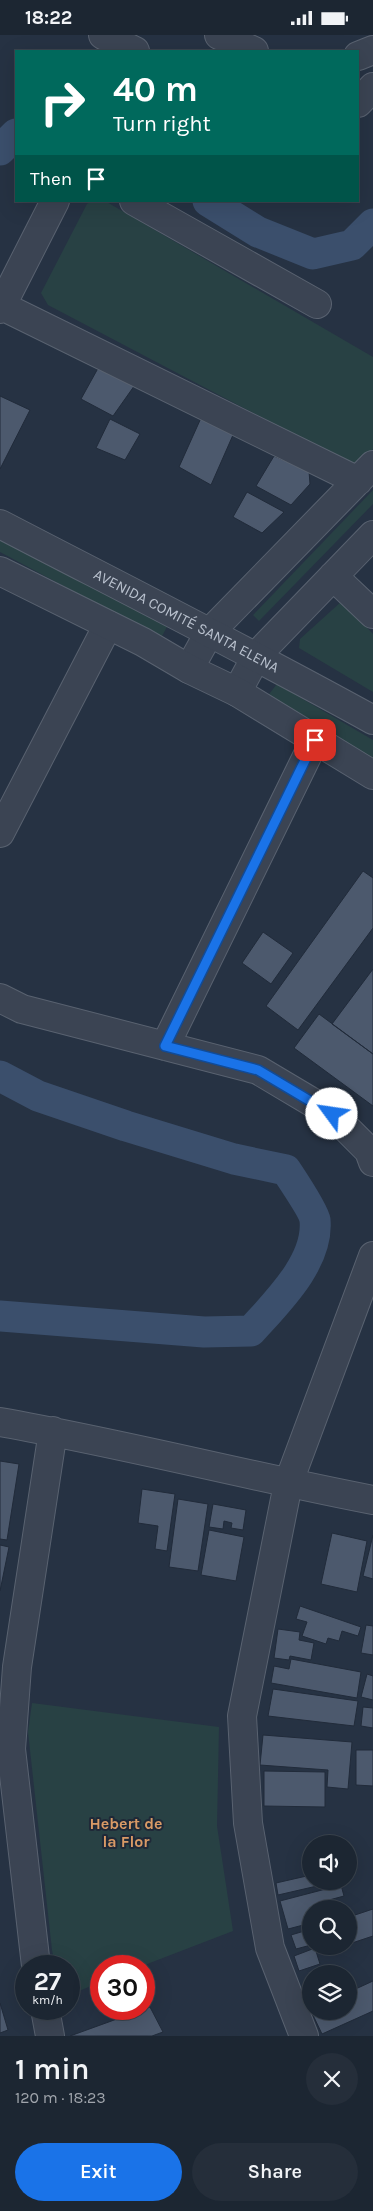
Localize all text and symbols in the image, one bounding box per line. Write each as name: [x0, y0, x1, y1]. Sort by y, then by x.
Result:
text: 18:22: [25, 7, 72, 29]
text: 40 m: [113, 69, 198, 110]
icon: right: [30, 70, 95, 135]
text: Turn right: [113, 111, 211, 137]
icon: arrive: [82, 165, 110, 193]
text: Then: [30, 168, 72, 190]
street label: AVENIDA COMITÉ SANTA ELENA: [91, 565, 283, 677]
pin: [294, 719, 336, 761]
icon: arrive: [301, 726, 329, 754]
position arrow: [305, 1087, 357, 1139]
district label: Hebert de la Flor: [89, 1814, 163, 1851]
map controls: [302, 1835, 357, 2020]
button: sound: [302, 1835, 357, 1890]
button: search: [302, 1900, 357, 1955]
speed limit sign: 30: [90, 1955, 155, 2020]
button: layers: [302, 1965, 357, 2020]
text: 27: [34, 1967, 61, 1996]
text: km/h: [32, 1993, 63, 2007]
text: 1 min: [15, 2051, 89, 2087]
button: close: [306, 2053, 358, 2105]
text: 120 m · 18:23: [15, 2088, 106, 2107]
button: Exit: [15, 2143, 182, 2201]
button: Share: [192, 2143, 358, 2201]

